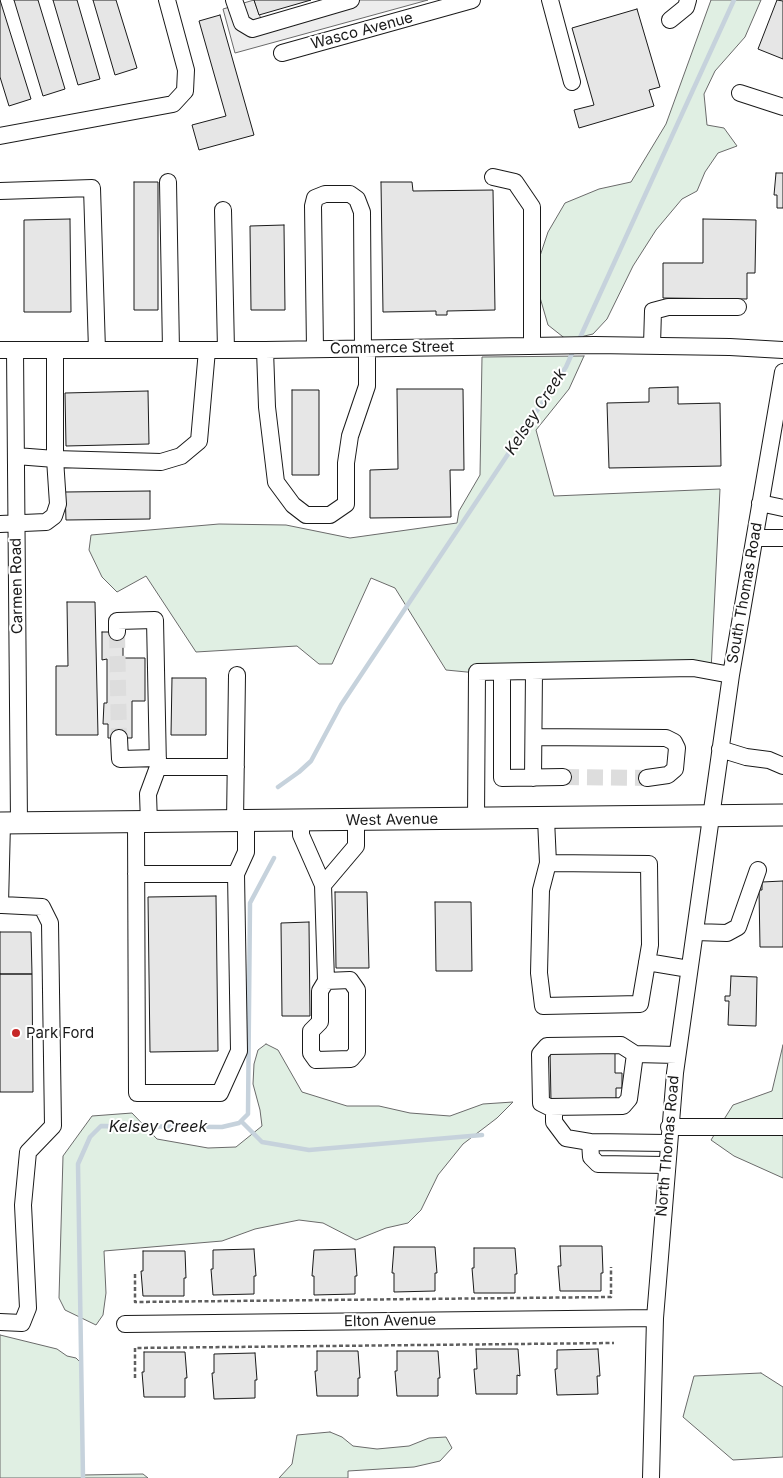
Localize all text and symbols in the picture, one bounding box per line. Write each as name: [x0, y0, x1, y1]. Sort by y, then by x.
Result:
street label: Wasco Avenue: [309, 9, 415, 53]
street label: Commerce Street: [330, 338, 454, 358]
water label: Kelsey Creek: [501, 365, 571, 459]
street label: South Thomas Road: [724, 521, 766, 665]
street label: Carmen Road: [7, 538, 27, 634]
street label: West Avenue: [346, 810, 438, 830]
place label: Park Ford: [26, 1024, 94, 1042]
marker: Park Ford: [10, 1027, 22, 1039]
street label: North Thomas Road: [653, 1075, 683, 1217]
water label: Kelsey Creek: [109, 1117, 207, 1137]
street label: Elton Avenue: [344, 1311, 436, 1331]

